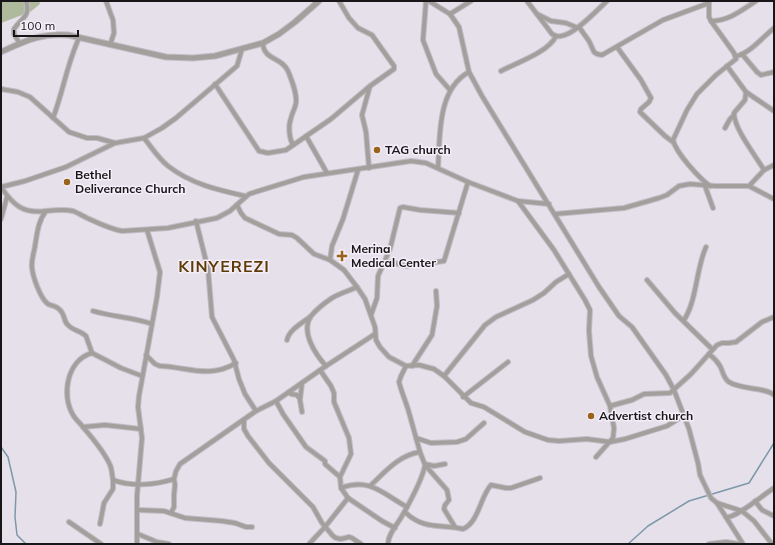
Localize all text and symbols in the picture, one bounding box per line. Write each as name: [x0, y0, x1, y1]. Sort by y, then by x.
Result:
scale bar: [14, 12, 78, 38]
text: 100 m: [20, 18, 55, 33]
place label: TAG church: [385, 142, 451, 157]
marker: TAG church: [372, 145, 382, 155]
place label: Bethel Deliverance Church: [75, 167, 186, 196]
marker: Bethel Deliverance Church: [62, 177, 72, 187]
place label: Merina Medical Center: [351, 241, 436, 270]
marker: Merina Medical Center: [336, 250, 348, 262]
district label: KINYEREZI: [178, 256, 270, 276]
place label: Advertist church: [599, 408, 693, 423]
marker: Advertist church: [586, 411, 596, 421]

